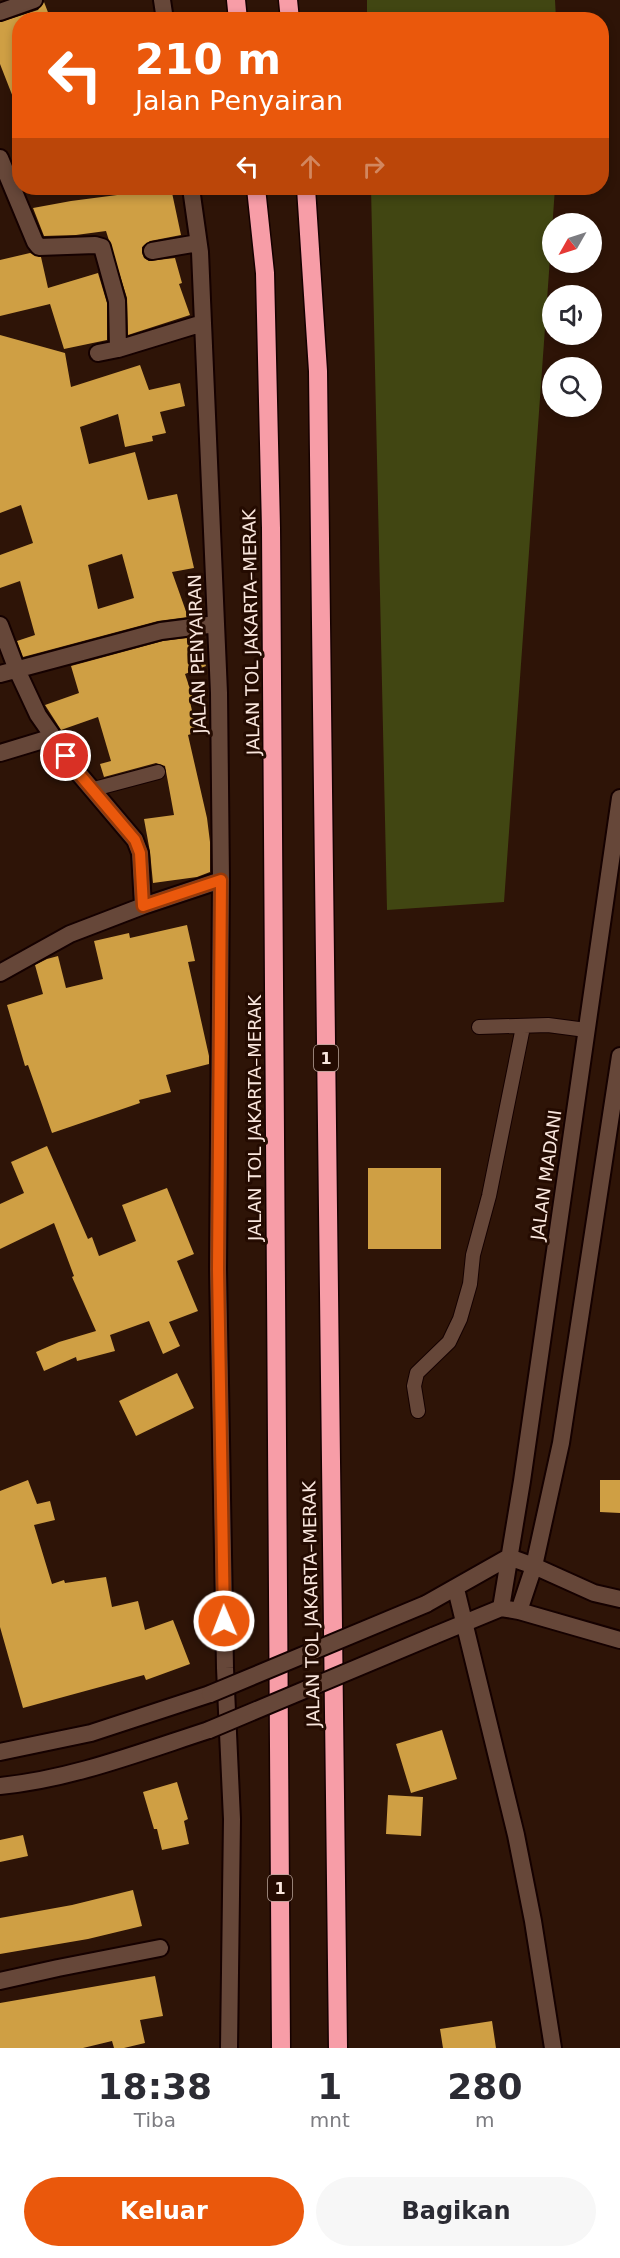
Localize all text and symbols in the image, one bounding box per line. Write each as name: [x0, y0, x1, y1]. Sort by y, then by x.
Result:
text: 210 m: [135, 35, 281, 84]
icon: left: [36, 36, 114, 114]
text: Jalan Penyairan: [135, 85, 343, 116]
icon: left: [231, 150, 264, 183]
icon: ahead: [294, 150, 327, 183]
icon: right: [357, 150, 390, 183]
north arrow: [542, 213, 602, 273]
map controls: [542, 213, 602, 417]
button: sound: [542, 285, 602, 345]
button: search: [542, 357, 602, 417]
street label: JALAN TOL JAKARTA–MERAK: [238, 508, 264, 756]
street label: JALAN PENYAIRAN: [184, 574, 210, 735]
pin: [40, 730, 91, 781]
icon: arrive: [49, 739, 82, 772]
street label: JALAN TOL JAKARTA–MERAK: [244, 994, 265, 1242]
road number: 1: [314, 1045, 338, 1071]
street label: JALAN MADANI: [526, 1108, 566, 1243]
street label: JALAN TOL JAKARTA–MERAK: [298, 1480, 324, 1728]
position arrow: [192, 1589, 256, 1653]
road number: 1: [268, 1875, 292, 1901]
text: 18:38: [98, 2066, 212, 2107]
text: 1: [317, 2066, 342, 2107]
text: 280: [447, 2066, 522, 2107]
text: Tiba: [134, 2108, 176, 2132]
text: mnt: [310, 2108, 350, 2132]
text: m: [475, 2108, 495, 2132]
button: Keluar: [24, 2177, 304, 2246]
button: Bagikan: [316, 2177, 596, 2246]

